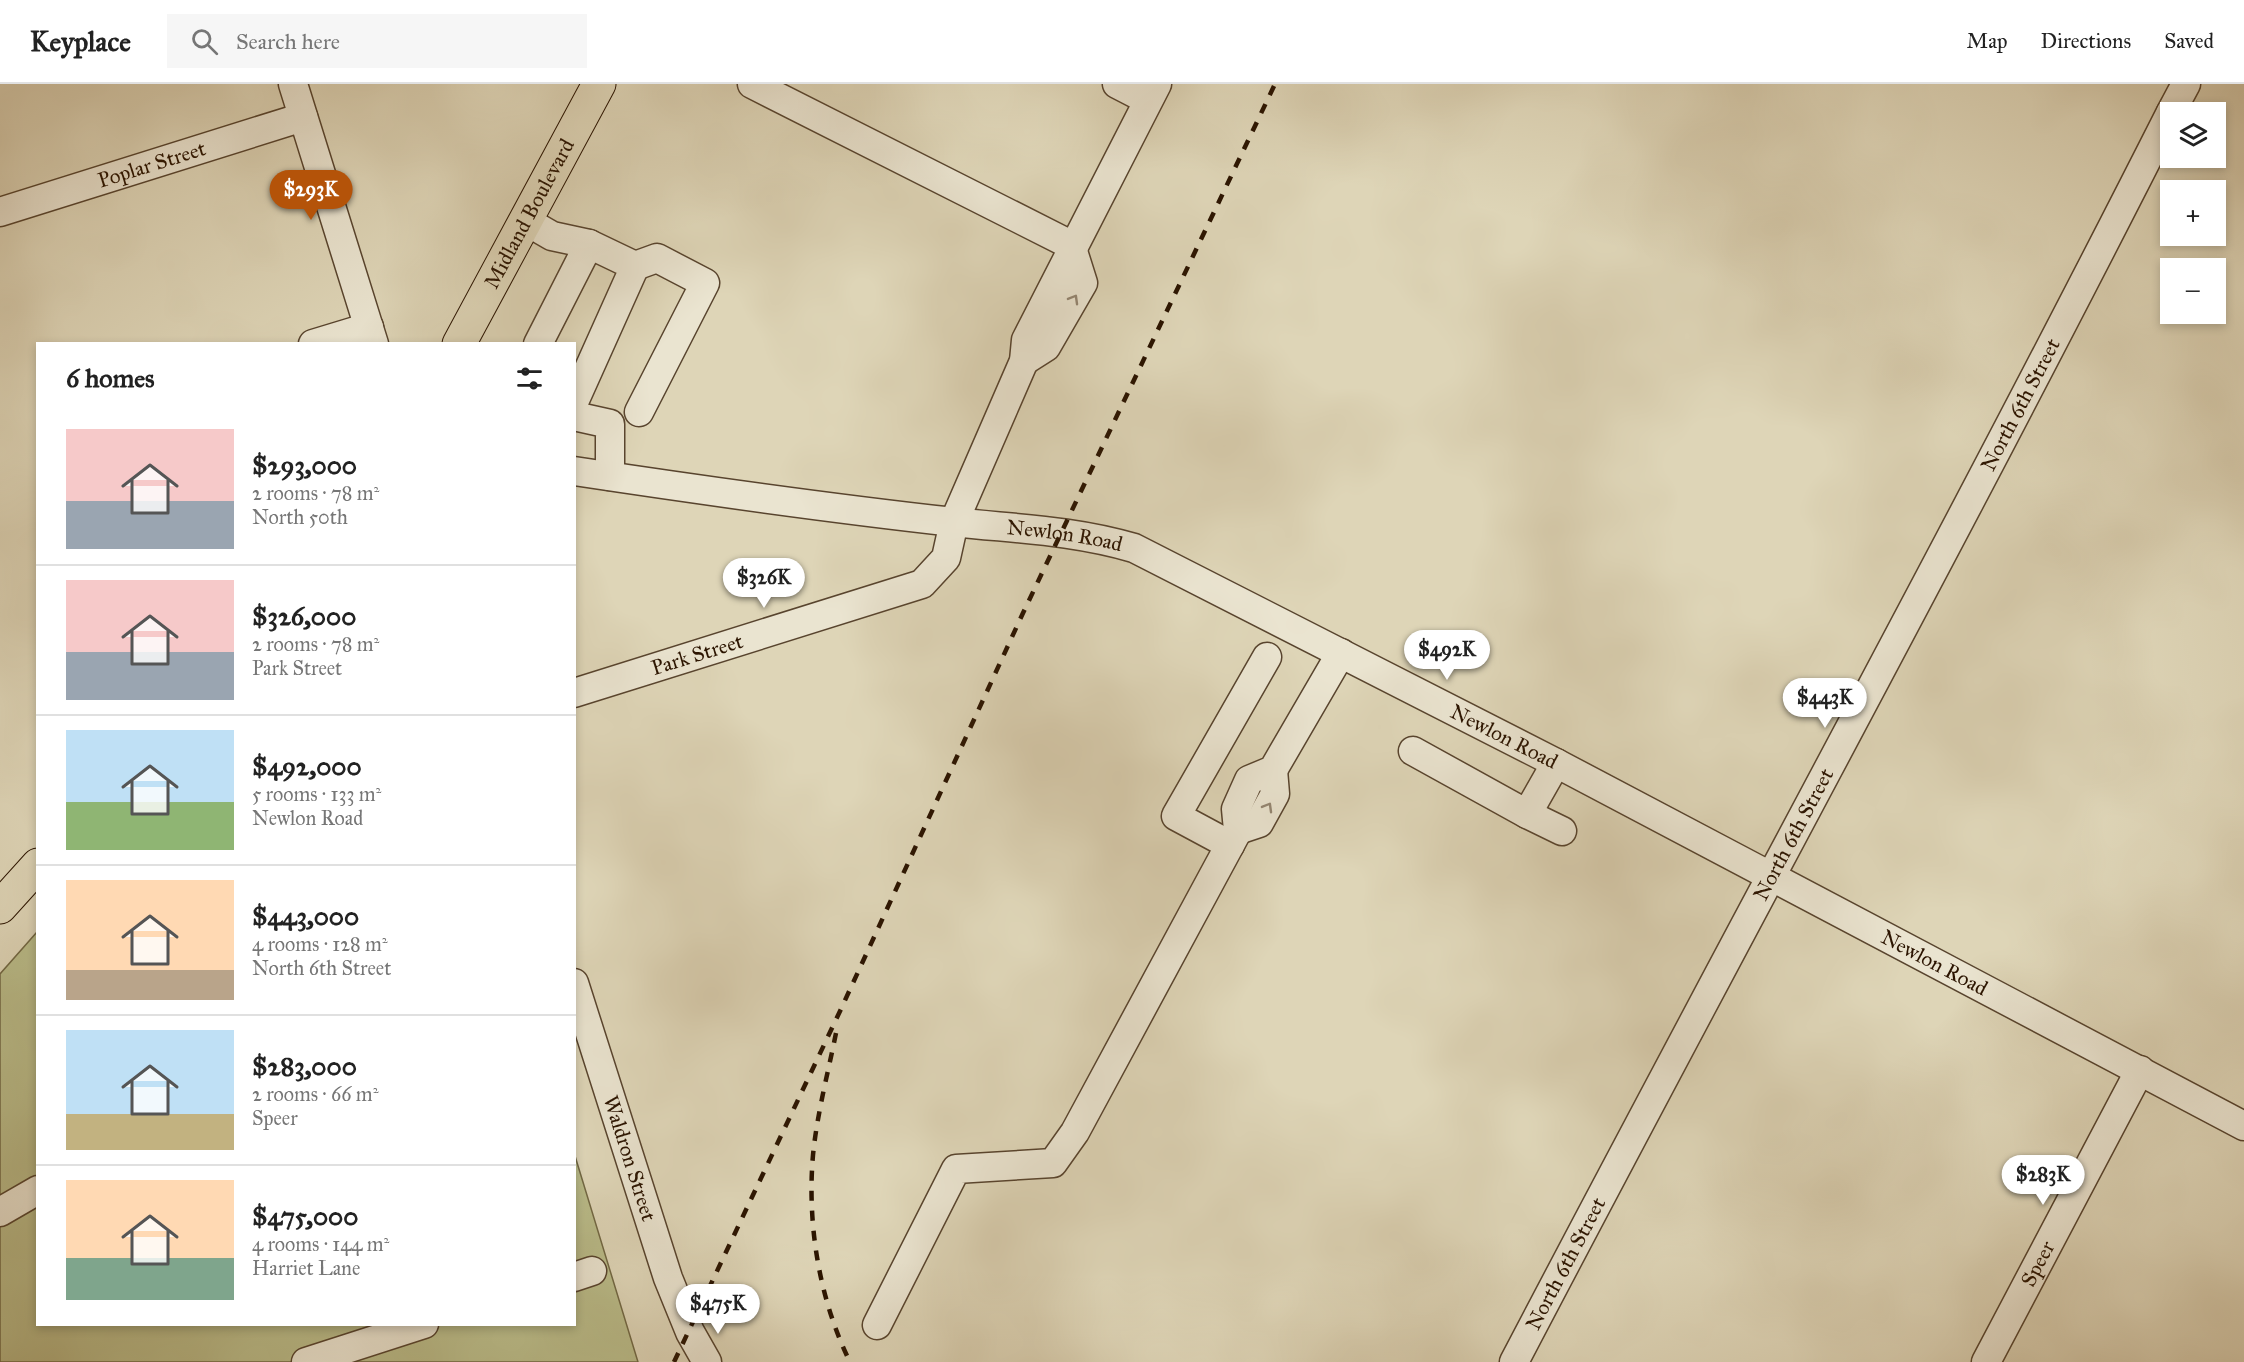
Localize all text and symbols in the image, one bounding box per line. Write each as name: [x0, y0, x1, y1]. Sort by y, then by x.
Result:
search box: [167, 14, 587, 68]
text: Keyplace: [30, 24, 131, 59]
icon: search: [188, 25, 221, 58]
text: Search here: [236, 28, 340, 55]
text: Map: [1967, 28, 2008, 54]
text: Directions: [2041, 28, 2131, 54]
text: Saved: [2164, 28, 2214, 54]
map controls: [2160, 102, 2226, 324]
button: layers: [2160, 102, 2226, 168]
street label: Midland Boulevard: [478, 134, 580, 293]
street label: Poplar Street: [94, 135, 210, 194]
pin: $293K: [269, 170, 353, 221]
text: $293K: [284, 177, 338, 201]
button: +: [2160, 180, 2226, 246]
button: −: [2160, 258, 2226, 324]
one-way arrow: [1066, 295, 1078, 305]
street label: North 6th Street: [1975, 333, 2066, 476]
text: 6 homes: [66, 362, 155, 394]
icon: filters: [513, 362, 546, 395]
text: $293,000: [252, 449, 357, 481]
icon: home: [114, 453, 186, 525]
text: 2 rooms · 78 m²: [252, 481, 379, 505]
text: North 50th: [252, 505, 348, 529]
street label: Newlon Road: [1006, 514, 1126, 557]
pin: $326K: [722, 558, 806, 609]
text: $326K: [737, 565, 791, 589]
text: $326,000: [252, 600, 356, 632]
icon: home: [114, 604, 186, 676]
street label: Park Street: [648, 628, 747, 681]
pin: $492K: [1405, 630, 1489, 681]
text: 2 rooms · 78 m²: [252, 632, 379, 656]
text: $492K: [1418, 637, 1476, 661]
text: Park Street: [252, 656, 342, 680]
pin: $443K: [1783, 678, 1867, 729]
text: $443K: [1797, 685, 1853, 709]
street label: Newlon Road: [1446, 698, 1563, 775]
text: $492,000: [252, 750, 362, 782]
icon: home: [114, 754, 186, 826]
street label: North 6th Street: [1748, 763, 1839, 905]
text: 5 rooms · 133 m²: [252, 782, 381, 806]
one-way arrow: [1261, 803, 1272, 814]
text: Newlon Road: [252, 806, 363, 830]
text: $443,000: [252, 900, 359, 932]
icon: home: [114, 904, 186, 976]
street label: Newlon Road: [1877, 924, 1993, 1002]
text: 4 rooms · 128 m²: [252, 932, 388, 956]
text: North 6th Street: [252, 956, 391, 980]
text: $283,000: [252, 1050, 357, 1082]
icon: home: [114, 1054, 186, 1126]
text: 2 rooms · 66 m²: [252, 1082, 378, 1106]
street label: Waldron Street: [598, 1092, 662, 1225]
text: Speer: [252, 1106, 298, 1130]
pin: $283K: [2001, 1155, 2085, 1206]
text: $283K: [2016, 1162, 2070, 1186]
street label: North 6th Street: [1520, 1192, 1611, 1334]
text: $475,000: [252, 1200, 358, 1232]
icon: home: [114, 1204, 186, 1276]
text: 4 rooms · 144 m²: [252, 1232, 389, 1256]
street label: Speer: [2015, 1236, 2061, 1291]
text: Harriet Lane: [252, 1256, 360, 1280]
pin: $475K: [676, 1284, 760, 1335]
text: $475K: [690, 1291, 746, 1315]

